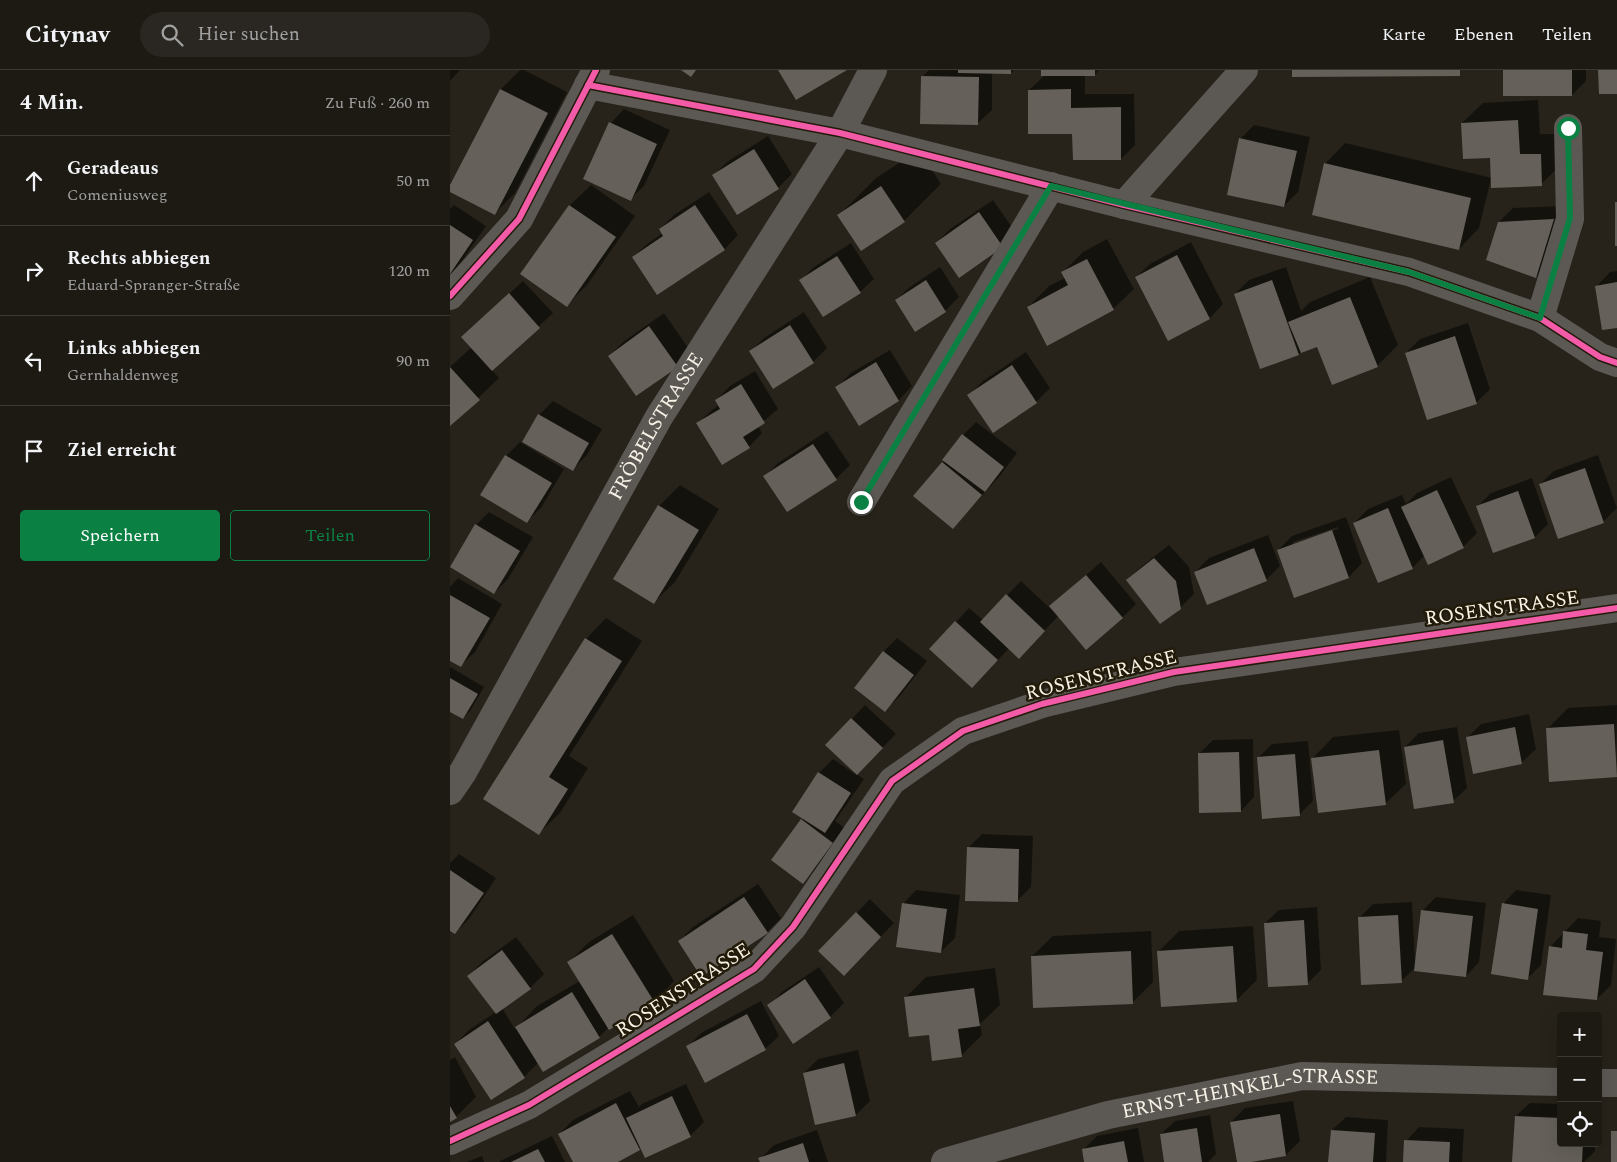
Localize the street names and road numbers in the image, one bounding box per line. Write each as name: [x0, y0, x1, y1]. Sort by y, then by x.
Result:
street label: FRÖBELSTRASSE: [601, 346, 711, 506]
street label: ROSENSTRASSE: [1423, 582, 1581, 634]
street label: ROSENSTRASSE: [1022, 642, 1180, 708]
street label: ROSENSTRASSE: [610, 935, 756, 1045]
street label: ERNST-HEINKEL-STRASSE: [1119, 1061, 1379, 1127]

